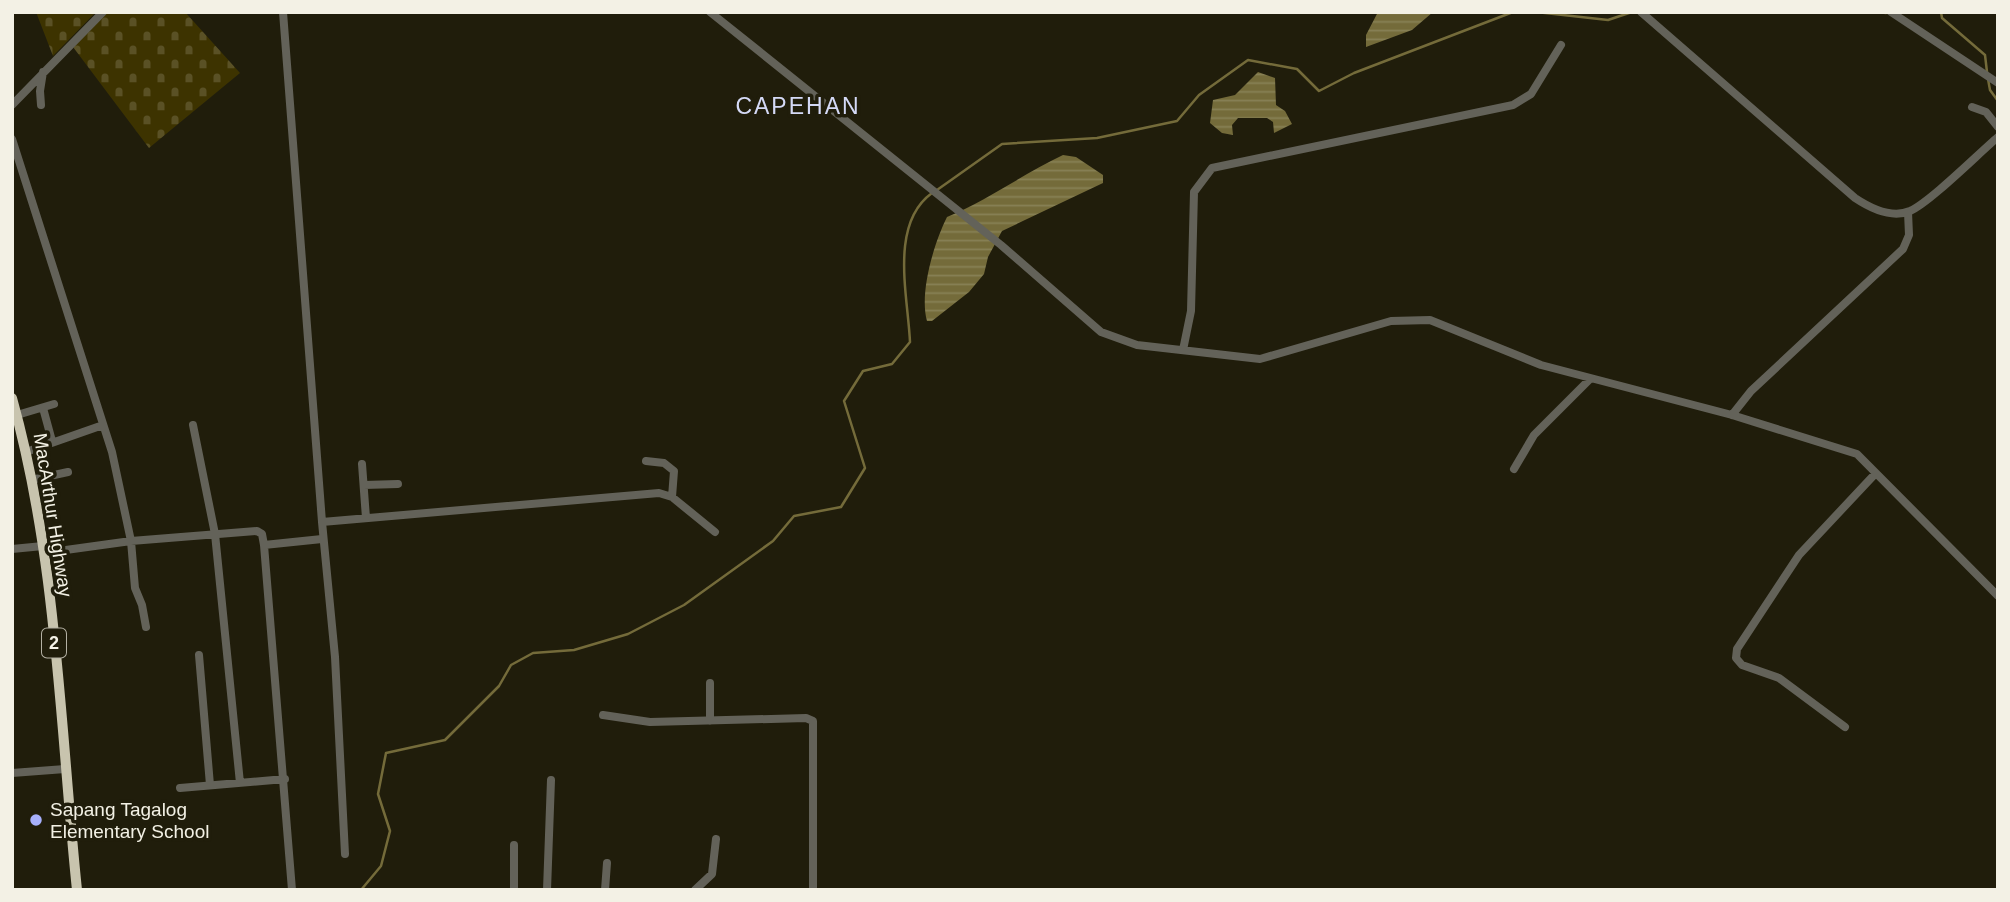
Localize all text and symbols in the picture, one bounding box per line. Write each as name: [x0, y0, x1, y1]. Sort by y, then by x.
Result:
district label: CAPEHAN: [735, 93, 861, 119]
street label: MacArthur Highway: [30, 431, 76, 599]
road number: 2: [42, 628, 66, 658]
place label: Sapang Tagalog Elementary School: [50, 799, 209, 842]
marker: Sapang Tagalog Elementary School: [28, 812, 44, 828]

